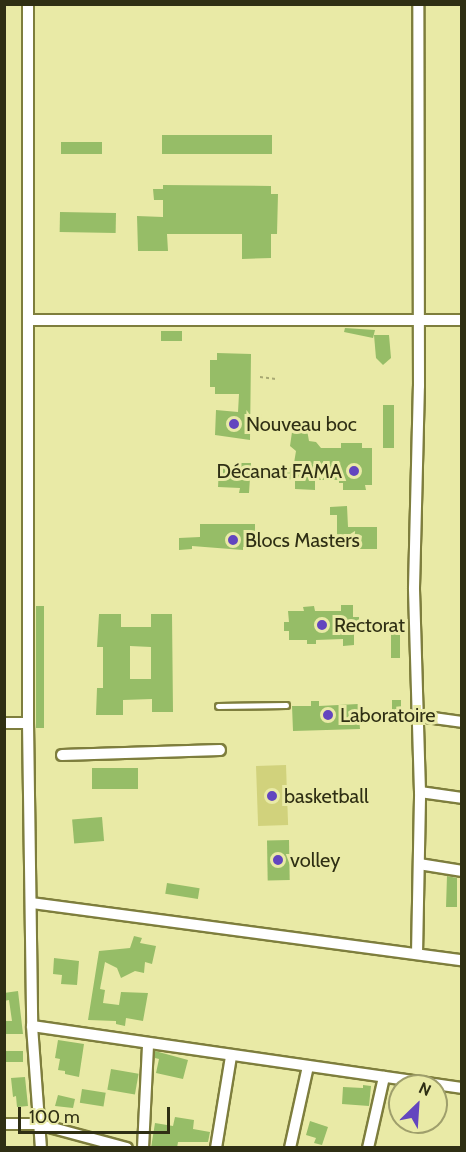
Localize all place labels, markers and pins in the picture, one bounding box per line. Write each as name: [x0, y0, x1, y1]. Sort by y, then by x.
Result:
place label: Nouveau boc: [246, 412, 357, 436]
marker: Nouveau boc: [227, 417, 241, 431]
place label: Décanat FAMA: [217, 459, 342, 483]
marker: Décanat FAMA: [347, 464, 361, 478]
place label: Blocs Masters: [245, 528, 360, 552]
marker: Blocs Masters: [226, 533, 240, 547]
place label: Rectorat: [334, 613, 405, 637]
marker: Rectorat: [315, 618, 329, 632]
place label: Laboratoire: [340, 703, 435, 727]
marker: Laboratoire: [321, 708, 335, 722]
place label: basketball: [284, 784, 369, 808]
marker: basketball: [265, 789, 279, 803]
place label: volley: [290, 848, 340, 872]
marker: volley: [271, 853, 285, 867]

